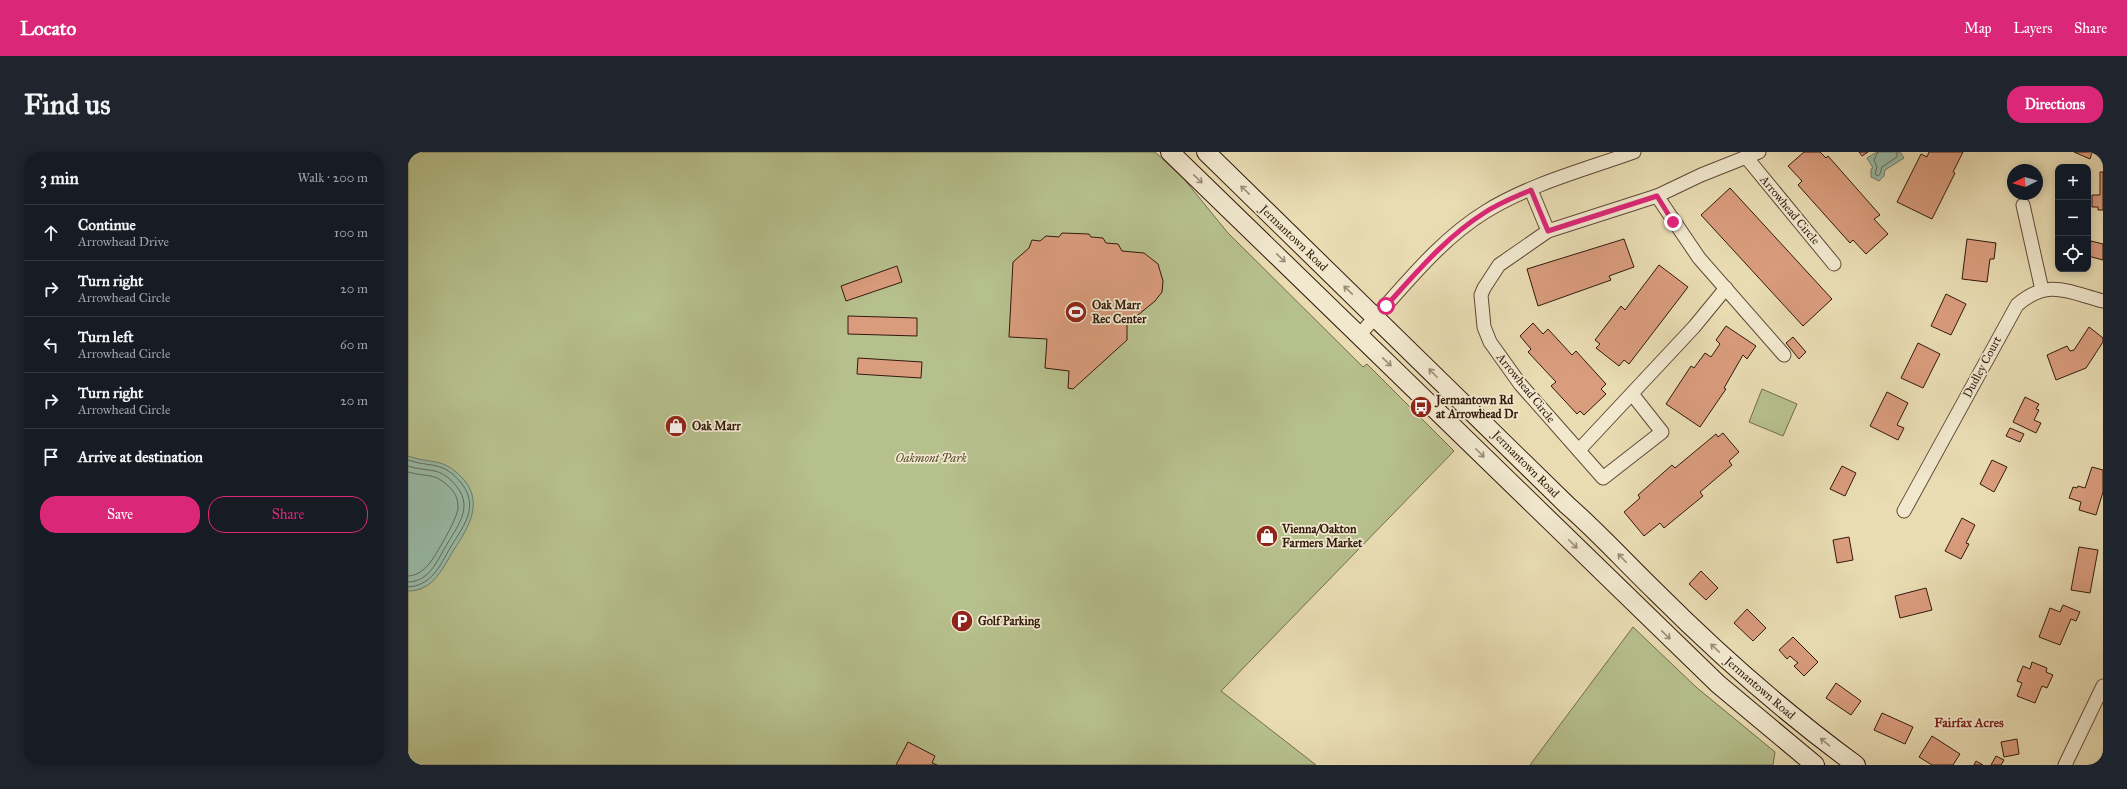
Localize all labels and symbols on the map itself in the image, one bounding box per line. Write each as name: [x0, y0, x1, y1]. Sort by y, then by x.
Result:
north arrow: [2007, 164, 2043, 200]
street label: Arrowhead Circle: [1757, 172, 1823, 247]
one-way arrow: [1193, 174, 1203, 184]
one-way arrow: [1240, 185, 1250, 195]
street label: Jermantown Road: [1255, 201, 1331, 275]
route end: [1664, 213, 1682, 231]
one-way arrow: [1276, 253, 1286, 263]
one-way arrow: [1343, 285, 1353, 295]
route start: [1377, 297, 1395, 315]
place label: Oak Marr Rec Center: [1092, 298, 1147, 326]
sports icon: Oak Marr Rec Center: [1063, 299, 1089, 325]
street label: Dudley Court: [1960, 333, 2004, 400]
street label: Arrowhead Circle: [1493, 350, 1558, 426]
one-way arrow: [1382, 357, 1392, 367]
one-way arrow: [1428, 368, 1438, 378]
place label: Jermantown Rd at Arrowhead Dr: [1434, 393, 1519, 421]
bus stop icon: Jermantown Rd at Arrowhead Dr: [1408, 394, 1434, 420]
shop icon: Oak Marr: [663, 413, 689, 439]
place label: Oak Marr: [692, 419, 741, 433]
street label: Jermantown Road: [1488, 426, 1562, 501]
one-way arrow: [1475, 448, 1485, 458]
park label: Oakmont Park: [895, 451, 967, 465]
place label: Vienna/Oakton Farmers Market: [1281, 522, 1363, 550]
shop icon: Vienna/Oakton Farmers Market: [1254, 523, 1280, 549]
one-way arrow: [1568, 539, 1578, 549]
one-way arrow: [1617, 553, 1627, 563]
parking icon: Golf Parking: [949, 608, 975, 634]
place label: Golf Parking: [978, 614, 1040, 629]
one-way arrow: [1661, 630, 1671, 639]
one-way arrow: [1710, 643, 1720, 653]
street label: Jermantown Road: [1720, 652, 1798, 723]
district label: Fairfax Acres: [1934, 715, 2004, 731]
one-way arrow: [1819, 737, 1830, 746]

